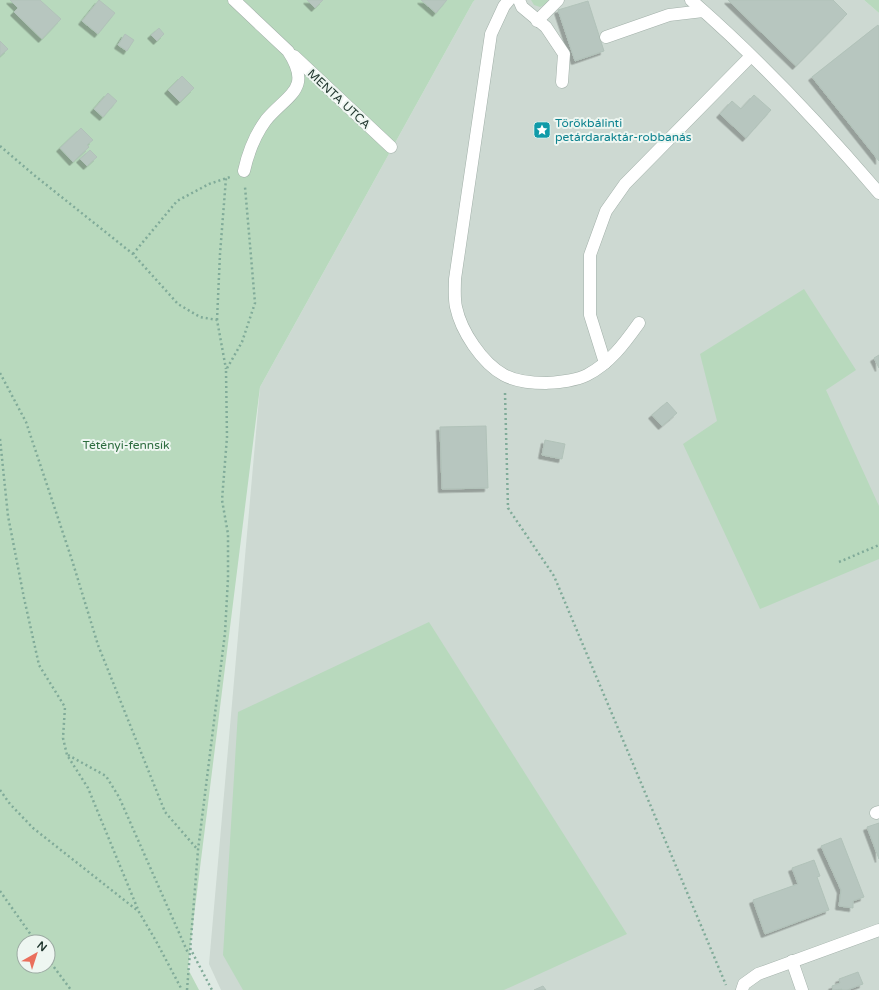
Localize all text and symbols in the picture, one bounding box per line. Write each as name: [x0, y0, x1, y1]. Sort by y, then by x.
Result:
street label: MENTA UTCA: [305, 66, 373, 132]
place label: Törökbálinti petárdaraktár-robbanás: [555, 116, 692, 144]
place icon: Törökbálinti petárdaraktár-robbanás: [532, 120, 552, 140]
park label: Tétényi-fennsík: [83, 438, 170, 452]
north arrow: [16, 934, 56, 974]
text: N: [34, 939, 50, 954]

